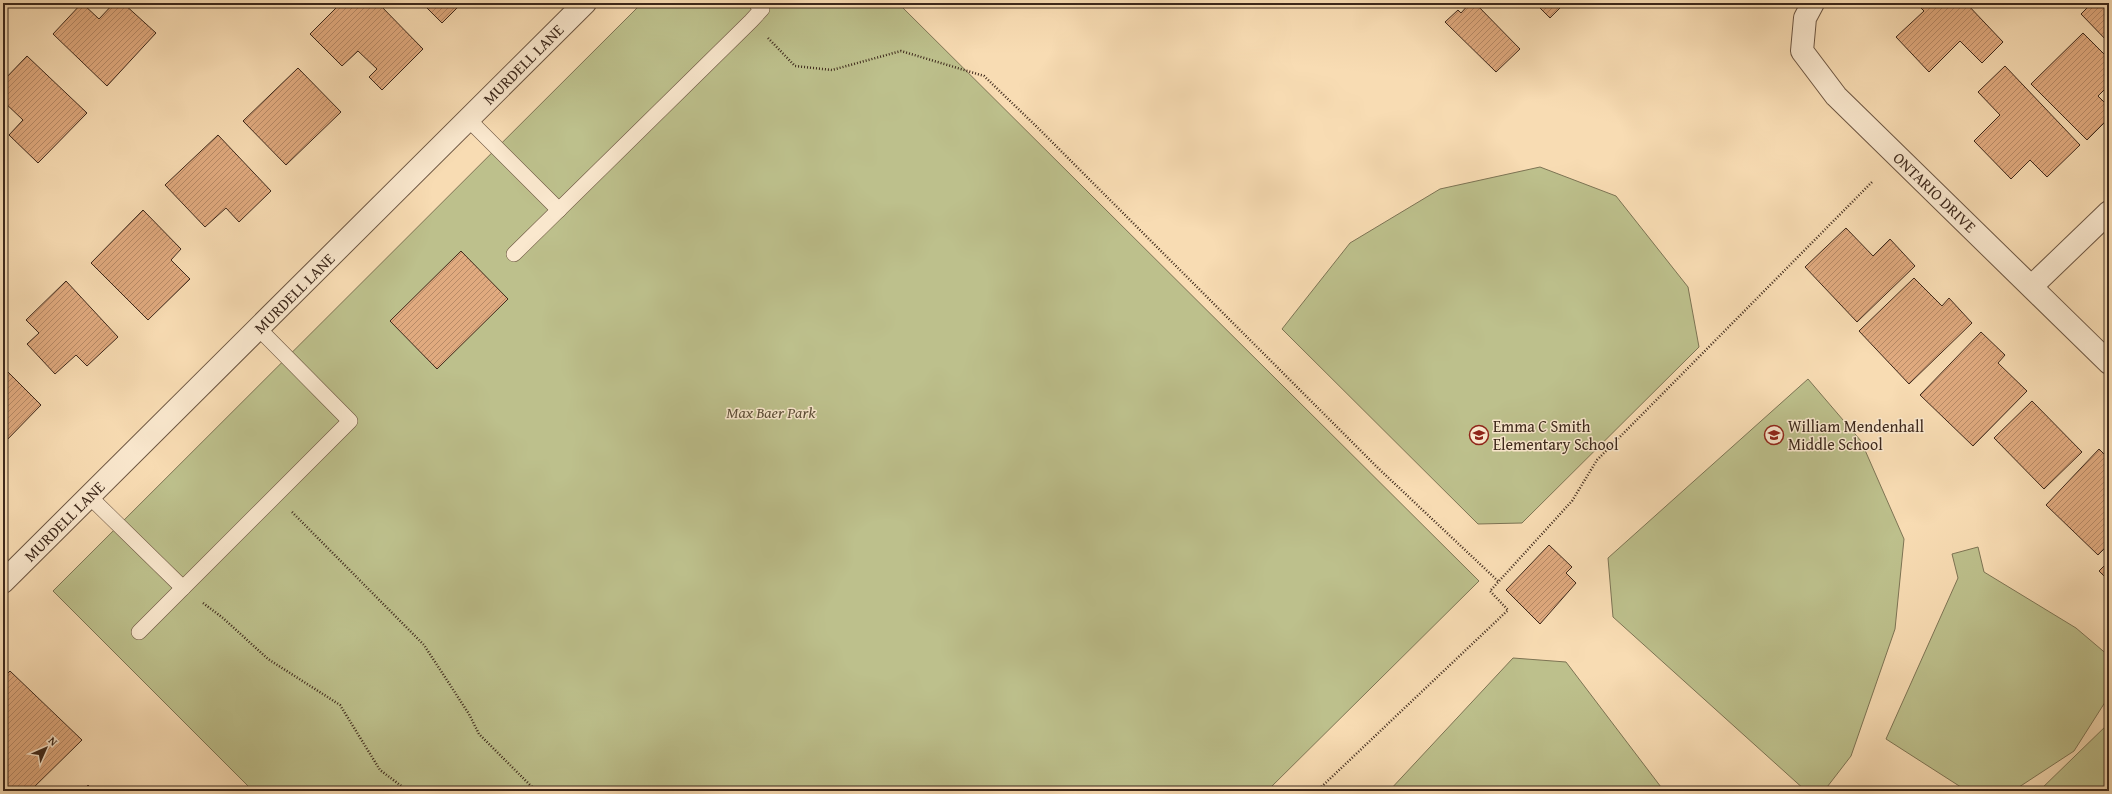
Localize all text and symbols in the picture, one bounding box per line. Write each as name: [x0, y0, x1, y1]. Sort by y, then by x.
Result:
street label: MURDELL LANE: [477, 18, 569, 110]
street label: ONTARIO DRIVE: [1888, 146, 1982, 238]
street label: MURDELL LANE: [248, 247, 340, 339]
park label: Max Baer Park: [726, 400, 816, 424]
place label: Emma C Smith Elementary School: [1493, 414, 1619, 456]
place label: William Mendenhall Middle School: [1788, 414, 1924, 456]
school or university icon: Emma C Smith Elementary School: [1468, 424, 1490, 446]
school or university icon: William Mendenhall Middle School: [1763, 424, 1785, 446]
street label: MURDELL LANE: [18, 475, 110, 567]
north arrow: [26, 728, 66, 768]
text: N: [45, 733, 62, 750]

